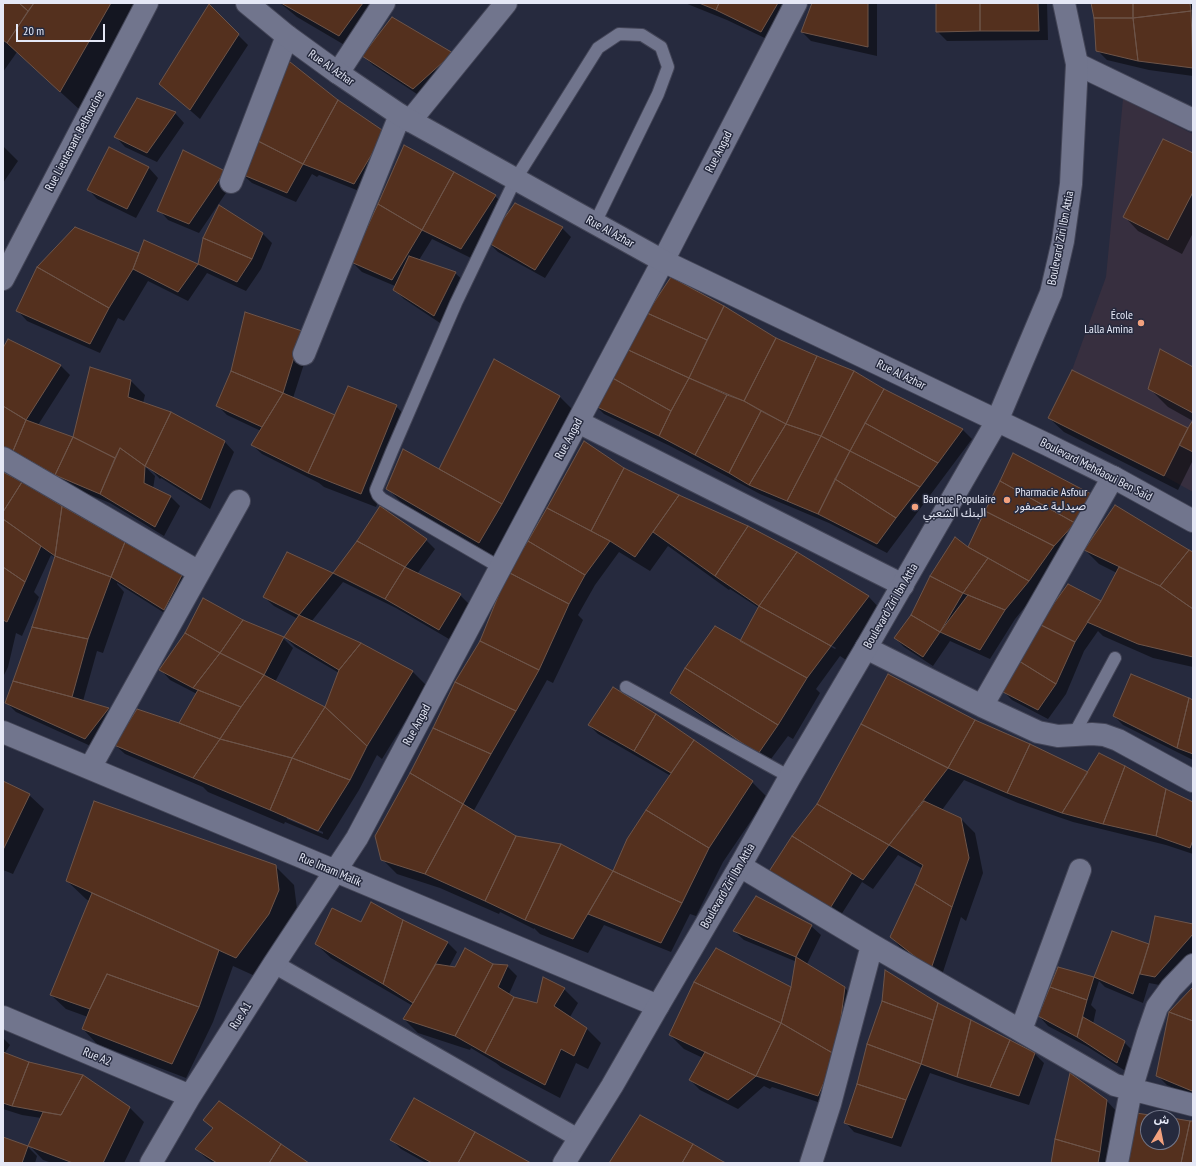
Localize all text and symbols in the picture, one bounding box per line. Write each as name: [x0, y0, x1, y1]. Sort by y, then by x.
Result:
scale bar: [18, 16, 107, 42]
text: 20 m: [23, 23, 44, 38]
street label: Rue Al Azhar: [305, 47, 357, 89]
street label: Rue Lieutenant Belhoucine: [42, 88, 108, 194]
street label: Rue Angad: [702, 129, 736, 175]
street label: Boulevard Ziri Ibn Attia: [1045, 190, 1077, 286]
street label: Rue Al Azhar: [583, 213, 637, 251]
place label: École Lalla Amina: [1084, 309, 1133, 337]
marker: École Lalla Amina: [1136, 318, 1146, 328]
street label: Rue Al Azhar: [874, 357, 928, 393]
street label: Rue Angad: [552, 416, 586, 462]
street label: Boulevard Mehdaoui Ben Said: [1038, 436, 1154, 504]
place label: Pharmacie Asfour صيدلية عصفور: [1015, 486, 1087, 514]
place label: Banque Populaire البنك الشعبي: [923, 493, 996, 521]
marker: Pharmacie Asfour صيدلية عصفور: [1002, 495, 1012, 505]
marker: Banque Populaire البنك الشعبي: [910, 502, 920, 512]
street label: Boulevard Ziri Ibn Attia: [861, 561, 921, 651]
street label: Rue Angad: [400, 702, 434, 748]
street label: Boulevard Ziri Ibn Attia: [698, 841, 758, 931]
street label: Rue Imam Malik: [296, 850, 364, 890]
street label: Rue A1: [227, 1000, 255, 1032]
street label: Rue A2: [81, 1045, 113, 1069]
north arrow: [1140, 1110, 1180, 1150]
text: ش: [1153, 1111, 1171, 1127]

